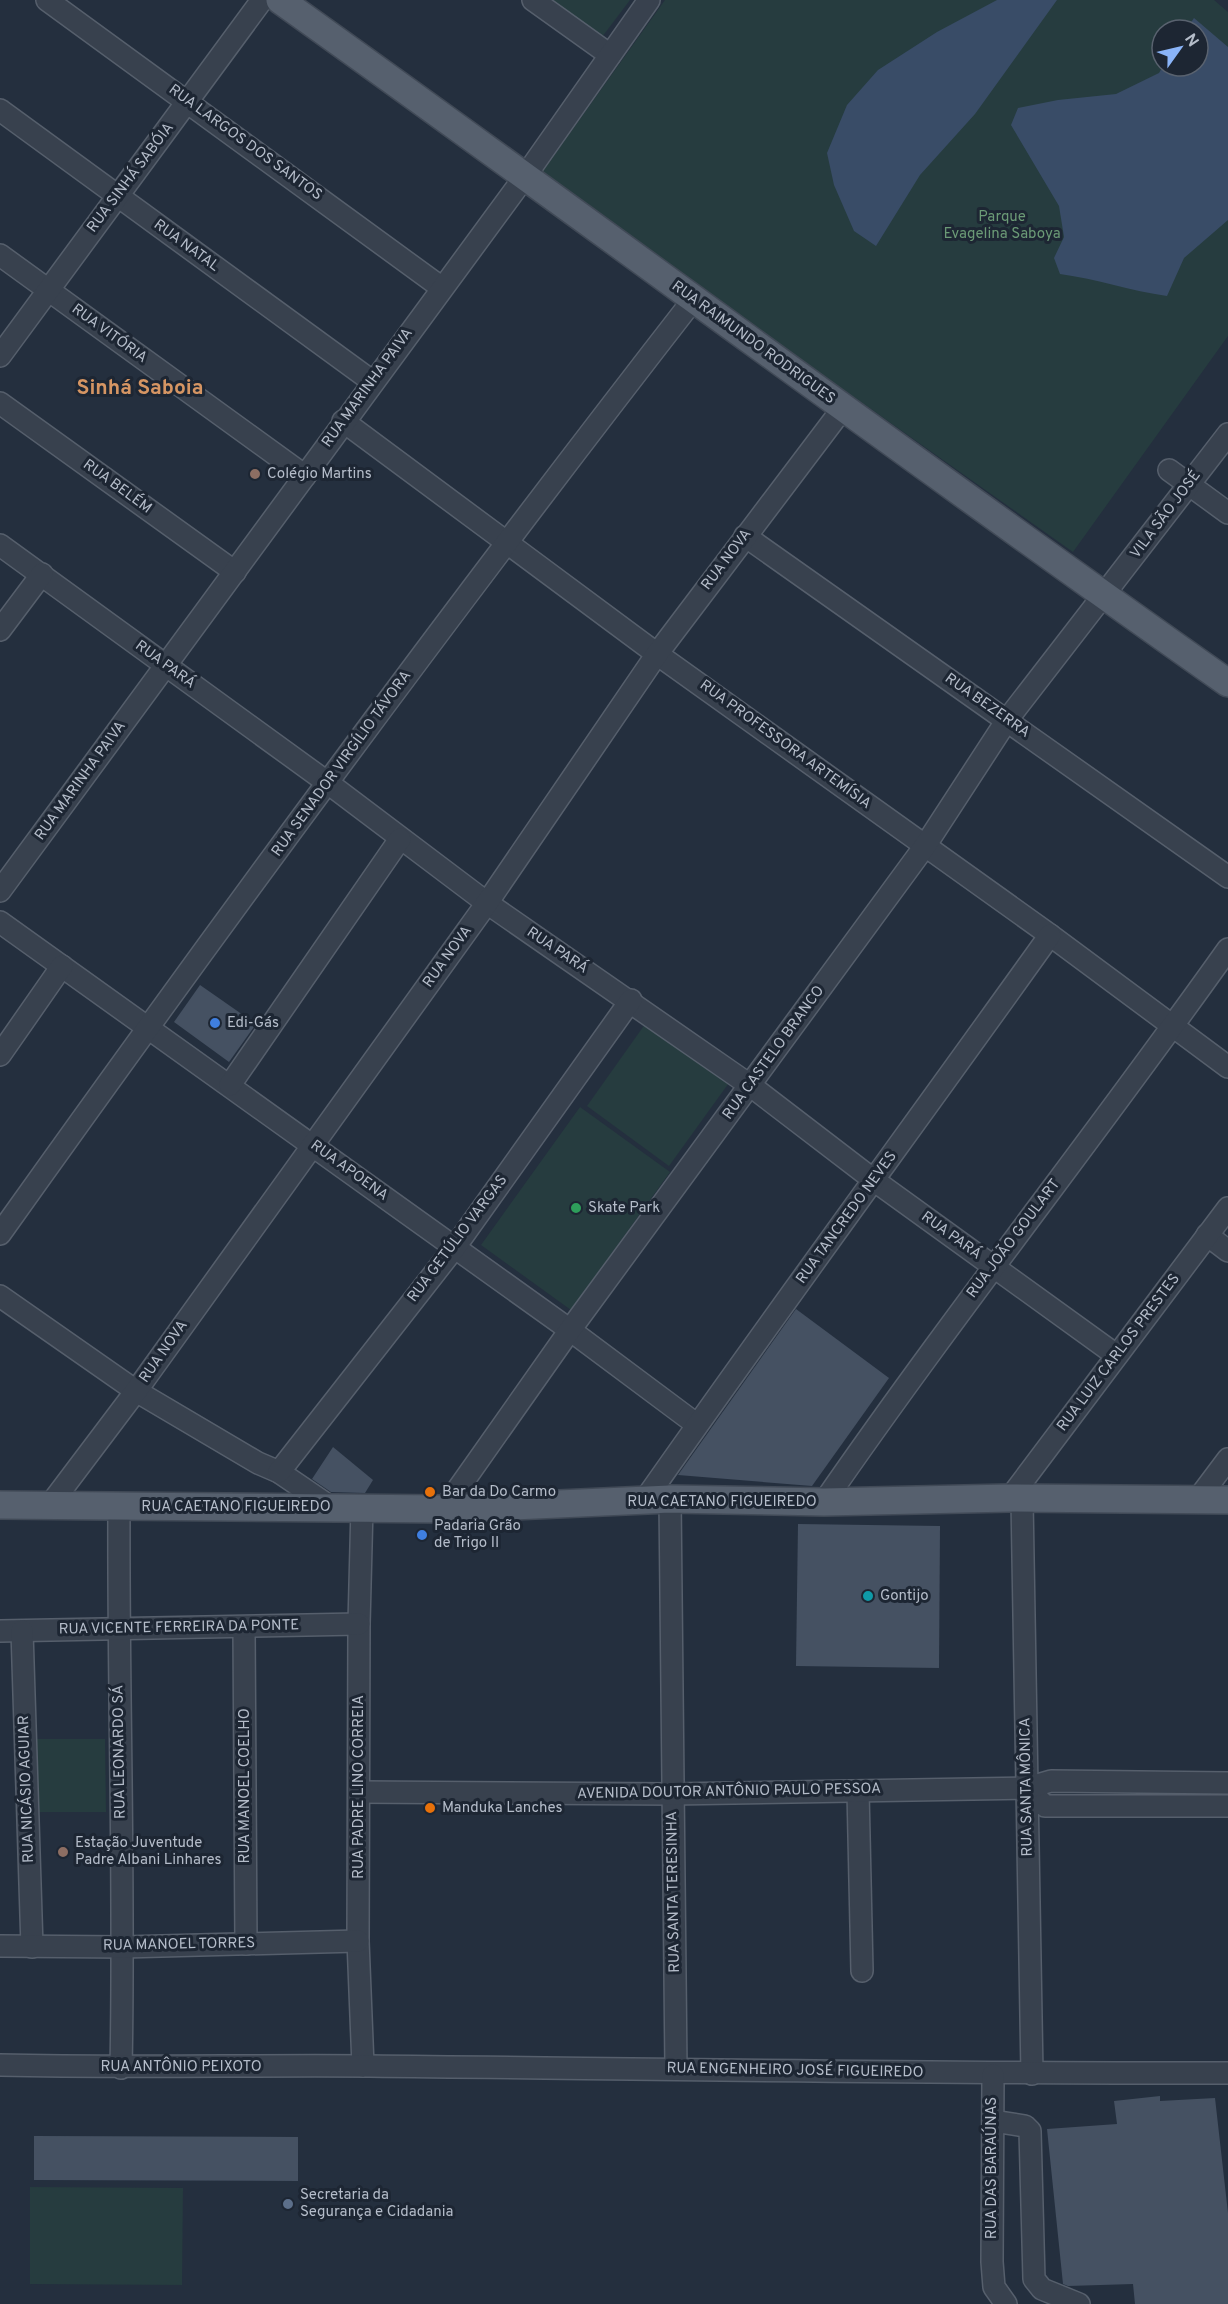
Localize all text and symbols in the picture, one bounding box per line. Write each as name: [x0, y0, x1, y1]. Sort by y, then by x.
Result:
north arrow: [1150, 18, 1210, 78]
text: N: [1179, 30, 1202, 51]
street label: RUA LARGOS DOS SANTOS: [164, 81, 326, 205]
street label: RUA SINHÁ SABÓIA: [82, 118, 179, 237]
park label: Parque Evagelina Saboya: [943, 208, 1061, 244]
street label: RUA NATAL: [149, 216, 223, 276]
street label: RUA RAIMUNDO RODRIGUES: [667, 277, 839, 409]
street label: RUA VITÓRIA: [67, 298, 152, 368]
street label: RUA MARINHA PAIVA: [318, 325, 418, 451]
district label: Sinhá Saboia: [77, 375, 204, 402]
street label: RUA BELÉM: [79, 455, 156, 518]
place label: Colégio Martins: [267, 465, 372, 484]
street label: VILA SÃO JOSÉ: [1126, 466, 1205, 563]
marker: Colégio Martins: [248, 467, 262, 481]
street label: RUA NOVA: [698, 526, 756, 594]
street label: RUA PARÁ: [131, 636, 200, 693]
street label: RUA SENADOR VIRGÍLIO TÁVORA: [267, 667, 416, 861]
street label: RUA BEZERRA: [941, 670, 1033, 742]
street label: RUA PROFESSORA ARTEMÍSIA: [695, 675, 875, 814]
street label: RUA MARINHA PAIVA: [31, 718, 131, 844]
street label: RUA NOVA: [419, 922, 477, 992]
street label: RUA PARÁ: [523, 923, 592, 979]
street label: RUA CASTELO BRANCO: [719, 982, 829, 1124]
place label: Edi-Gás: [227, 1014, 279, 1033]
marker: Edi-Gás: [208, 1016, 222, 1030]
street label: RUA APOENA: [306, 1136, 392, 1206]
street label: RUA TANCREDO NEVES: [792, 1148, 902, 1288]
street label: RUA GETÚLIO VARGAS: [402, 1170, 512, 1306]
street label: RUA JOÃO GOULART: [962, 1175, 1065, 1302]
place label: Skate Park: [588, 1199, 660, 1218]
marker: Skate Park: [569, 1201, 583, 1215]
street label: RUA PARÁ: [917, 1207, 986, 1264]
street label: RUA LUIZ CARLOS PRESTES: [1053, 1270, 1185, 1436]
street label: RUA NOVA: [136, 1317, 192, 1387]
place label: Bar da Do Carmo: [442, 1483, 556, 1502]
marker: Bar da Do Carmo: [423, 1485, 437, 1499]
street label: RUA CAETANO FIGUEIREDO: [627, 1493, 817, 1512]
street label: RUA CAETANO FIGUEIREDO: [141, 1498, 331, 1517]
place label: Padaria Grão de Trigo II: [434, 1517, 521, 1553]
marker: Padaria Grão de Trigo II: [415, 1528, 429, 1542]
place label: Gontijo: [880, 1587, 929, 1606]
marker: Gontijo: [861, 1589, 875, 1603]
street label: RUA VICENTE FERREIRA DA PONTE: [59, 1616, 299, 1640]
street label: RUA LEONARDO SÁ: [108, 1685, 131, 1819]
street label: RUA PADRE LINO CORREIA: [350, 1695, 369, 1879]
street label: RUA MANOEL COELHO: [236, 1708, 255, 1864]
street label: RUA NICÁSIO AGUIAR: [14, 1715, 39, 1863]
street label: RUA SANTA MÔNICA: [1014, 1717, 1038, 1857]
street label: AVENIDA DOUTOR ANTÔNIO PAULO PESSOA: [577, 1778, 881, 1804]
place label: Manduka Lanches: [442, 1799, 563, 1818]
marker: Manduka Lanches: [423, 1801, 437, 1815]
street label: RUA SANTA TERESINHA: [663, 1811, 685, 1973]
place label: Estação Juventude Padre Albani Linhares: [75, 1834, 221, 1870]
marker: Estação Juventude Padre Albani Linhares: [56, 1845, 70, 1859]
street label: RUA MANOEL TORRES: [103, 1934, 255, 1956]
street label: RUA ANTÔNIO PEIXOTO: [100, 2056, 262, 2077]
street label: RUA ENGENHEIRO JOSÉ FIGUEIREDO: [666, 2058, 924, 2083]
street label: RUA DAS BARAÚNAS: [981, 2097, 1002, 2239]
place label: Secretaria da Segurança e Cidadania: [300, 2186, 453, 2222]
marker: Secretaria da Segurança e Cidadania: [281, 2197, 295, 2211]

